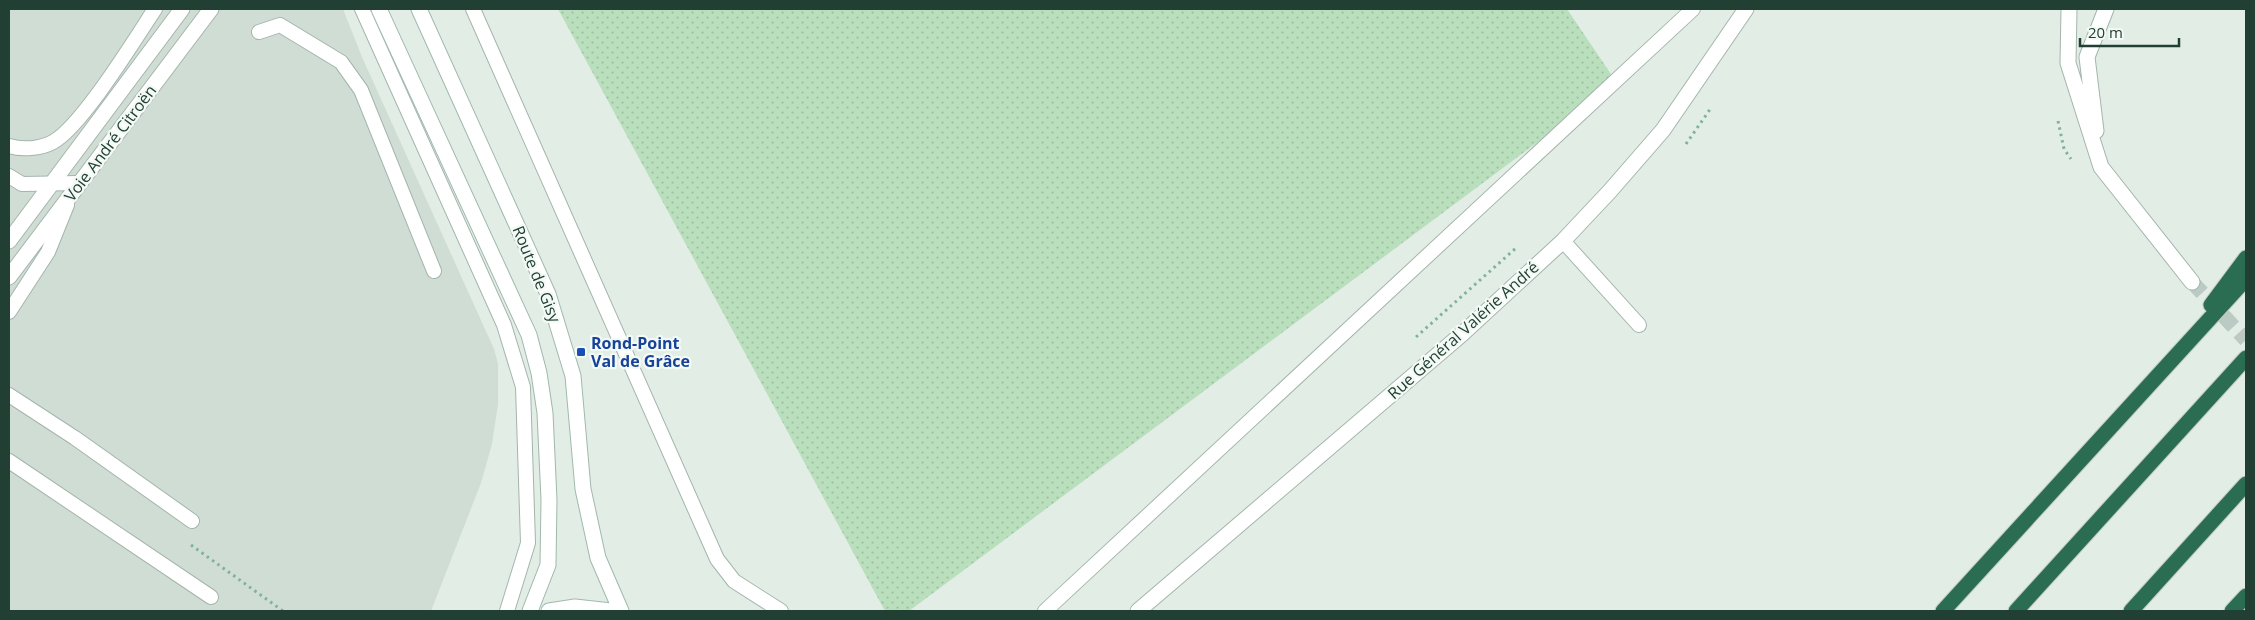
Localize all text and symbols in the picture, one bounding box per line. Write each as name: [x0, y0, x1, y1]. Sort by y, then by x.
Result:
scale bar: [2080, 15, 2179, 47]
text: 20 m: [2088, 22, 2123, 42]
street label: Voie André Citroën: [59, 80, 161, 206]
street label: Route de Gisy: [508, 222, 567, 327]
street label: Rue Général Valérie André: [1383, 256, 1543, 404]
place label: Rond-Point Val de Grâce: [591, 332, 690, 372]
marker: Rond-Point Val de Grâce: [575, 346, 587, 358]

